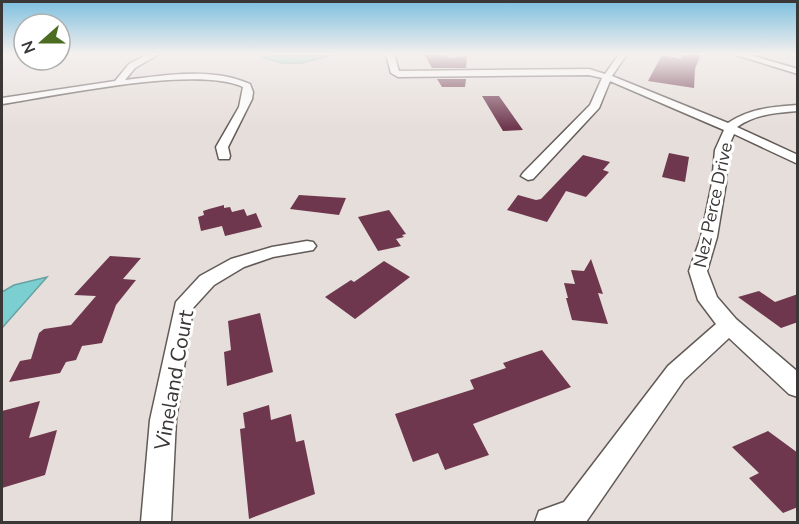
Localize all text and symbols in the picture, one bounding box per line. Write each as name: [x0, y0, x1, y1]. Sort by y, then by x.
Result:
north arrow: [12, 12, 72, 72]
text: N: [17, 37, 41, 57]
street label: Nez Perce Drive: [688, 140, 738, 270]
street label: Vineland Court: [148, 307, 200, 453]

